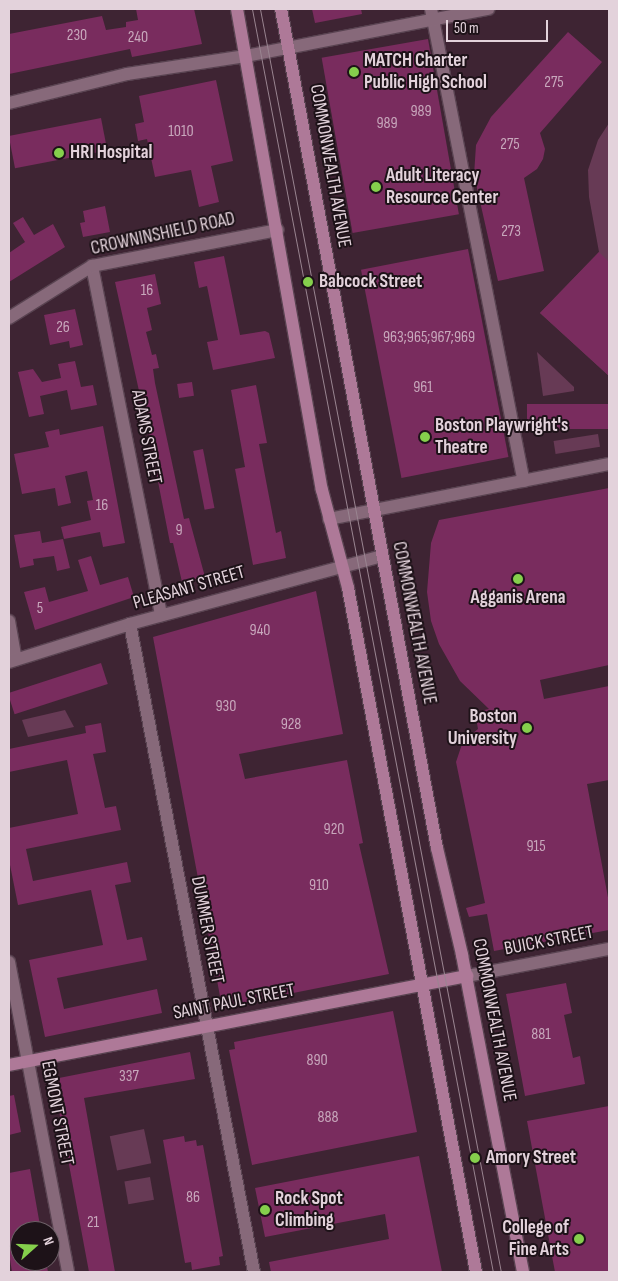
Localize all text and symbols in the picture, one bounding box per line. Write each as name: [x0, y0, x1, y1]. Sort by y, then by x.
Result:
scale bar: [448, 10, 550, 42]
text: 50 m: [454, 19, 479, 38]
house number: 230: [67, 26, 87, 46]
house number: 240: [128, 28, 148, 48]
place label: MATCH Charter Public High School: [364, 50, 487, 94]
marker: MATCH Charter Public High School: [348, 66, 360, 78]
house number: 275: [544, 73, 564, 93]
street label: COMMONWEALTH AVENUE: [304, 83, 356, 249]
house number: 989: [410, 102, 432, 122]
house number: 989: [376, 114, 398, 134]
house number: 1010: [168, 122, 194, 142]
house number: 275: [500, 135, 520, 155]
place label: HRI Hospital: [70, 142, 152, 164]
marker: HRI Hospital: [52, 146, 66, 160]
place label: Adult Literacy Resource Center: [386, 165, 498, 209]
marker: Adult Literacy Resource Center: [370, 181, 382, 193]
street label: CROWNINSHIELD ROAD: [89, 208, 237, 260]
house number: 273: [501, 222, 521, 242]
place label: Babcock Street: [319, 271, 422, 293]
marker: Babcock Street: [301, 275, 315, 289]
house number: 16: [141, 281, 153, 301]
house number: 26: [56, 318, 70, 338]
house number: 963;965;967;969: [383, 328, 475, 348]
house number: 961: [413, 378, 433, 398]
street label: ADAMS STREET: [126, 388, 166, 486]
place label: Boston Playwright's Theatre: [435, 415, 568, 459]
marker: Boston Playwright's Theatre: [419, 431, 431, 443]
house number: 16: [96, 496, 108, 516]
house number: 9: [175, 521, 183, 541]
street label: COMMONWEALTH AVENUE: [387, 540, 441, 706]
street label: PLEASANT STREET: [130, 561, 248, 615]
marker: Agganis Arena: [512, 573, 524, 585]
place label: Agganis Arena: [471, 587, 565, 609]
house number: 5: [37, 599, 43, 619]
house number: 940: [250, 621, 270, 641]
house number: 930: [216, 697, 236, 717]
place label: Boston University: [448, 706, 517, 750]
house number: 928: [281, 715, 301, 735]
marker: Boston University: [521, 722, 533, 734]
house number: 920: [324, 820, 344, 840]
house number: 915: [526, 837, 546, 857]
street label: DUMMER STREET: [185, 874, 229, 986]
house number: 910: [309, 876, 329, 896]
street label: BUICK STREET: [502, 921, 596, 961]
street label: COMMONWEALTH AVENUE: [467, 937, 521, 1103]
street label: SAINT PAUL STREET: [171, 979, 297, 1025]
house number: 881: [531, 1025, 551, 1045]
house number: 890: [306, 1051, 328, 1071]
street label: EGMONT STREET: [36, 1059, 78, 1167]
house number: 337: [119, 1067, 139, 1087]
house number: 888: [317, 1108, 339, 1128]
place label: Amory Street: [486, 1147, 576, 1169]
marker: Amory Street: [468, 1151, 482, 1165]
house number: 86: [186, 1188, 200, 1208]
place label: Rock Spot Climbing: [275, 1188, 343, 1232]
marker: Rock Spot Climbing: [259, 1204, 271, 1216]
house number: 21: [87, 1213, 99, 1233]
place label: College of Fine Arts: [502, 1217, 569, 1261]
north arrow: [10, 1221, 60, 1271]
marker: College of Fine Arts: [573, 1233, 585, 1245]
text: N: [39, 1235, 58, 1247]

